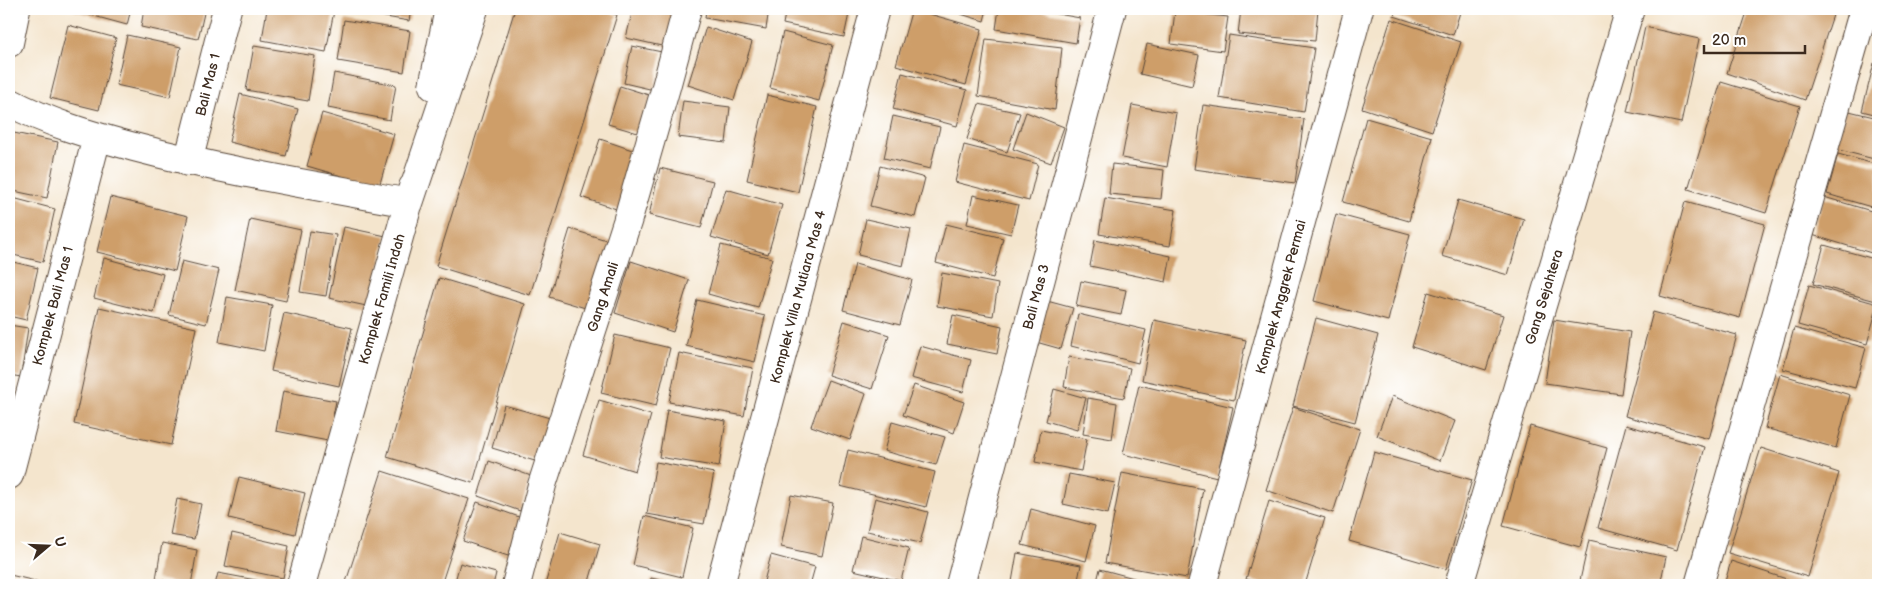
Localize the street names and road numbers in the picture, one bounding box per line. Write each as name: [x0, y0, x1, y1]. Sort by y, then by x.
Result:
street label: Bali Mas 1: [192, 52, 224, 118]
street label: Komplek Villa Mutiara Mas 4: [767, 208, 829, 386]
street label: Komplek Anggrek Permai: [1252, 218, 1310, 376]
street label: Komplek Famili Indah: [355, 231, 409, 366]
street label: Komplek Bali Mas 1: [29, 245, 77, 367]
street label: Gang Sejahtera: [1521, 247, 1567, 347]
street label: Gang Amali: [584, 260, 622, 334]
street label: Bali Mas 3: [1019, 262, 1053, 332]

